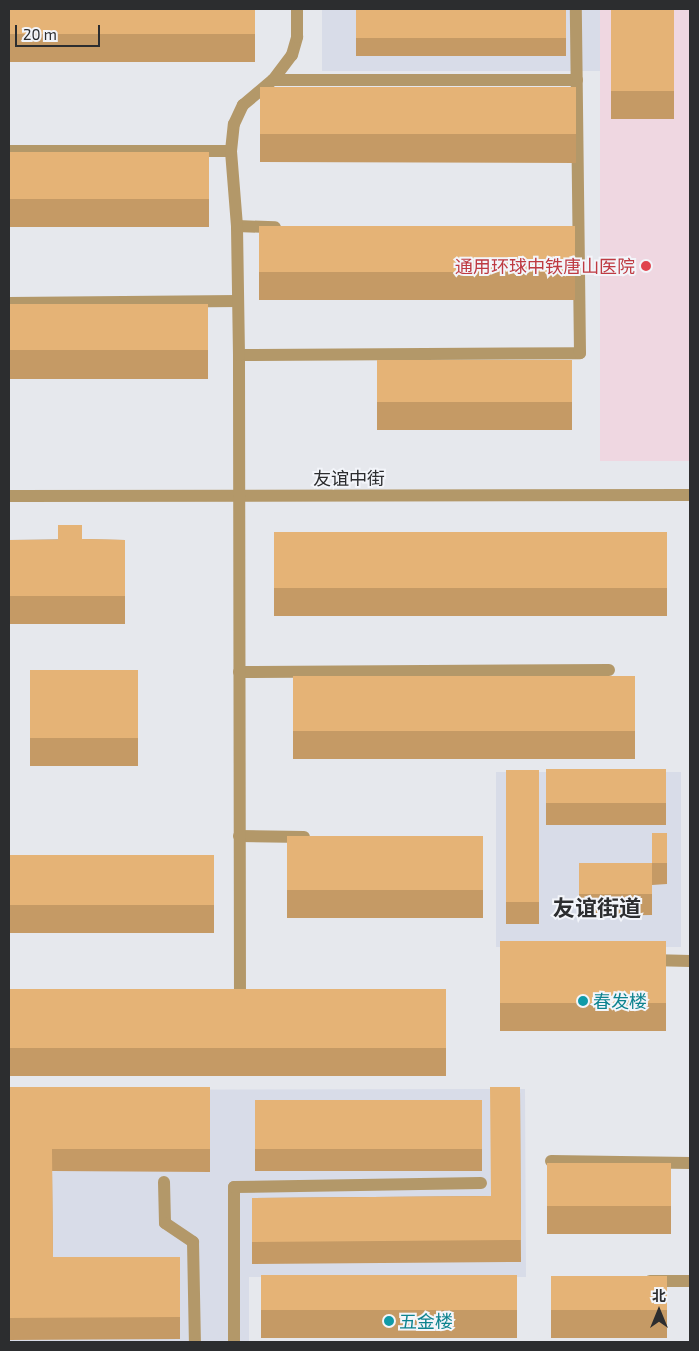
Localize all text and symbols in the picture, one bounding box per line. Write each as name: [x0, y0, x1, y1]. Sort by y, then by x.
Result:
scale bar: [18, 15, 102, 47]
text: 20 m: [23, 25, 57, 43]
place label: 通用环球中铁唐山医院: [455, 255, 635, 277]
marker: 通用环球中铁唐山医院: [639, 259, 653, 273]
street label: 友谊中街: [313, 467, 385, 489]
district label: 友谊街道: [553, 895, 641, 921]
place label: 春发楼: [593, 990, 647, 1012]
marker: 春发楼: [577, 995, 589, 1007]
north arrow: [634, 1286, 684, 1336]
text: 北: [652, 1287, 666, 1304]
place label: 五金楼: [399, 1310, 453, 1332]
marker: 五金楼: [383, 1315, 395, 1327]

